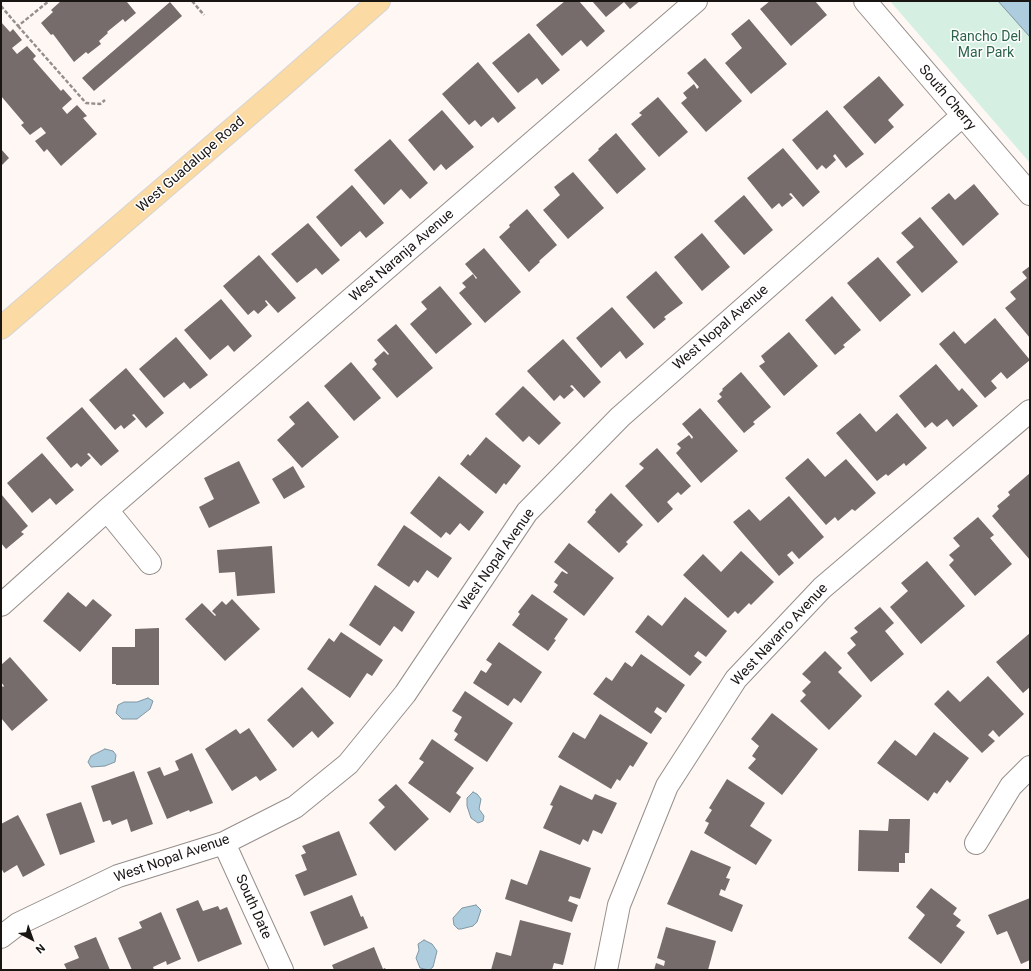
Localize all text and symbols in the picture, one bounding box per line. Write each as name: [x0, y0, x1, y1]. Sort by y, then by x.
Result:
park label: Rancho Del Mar Park: [951, 29, 1021, 62]
street label: South Cherry: [915, 62, 979, 134]
street label: West Guadalupe Road: [134, 114, 248, 216]
street label: West Naranja Avenue: [346, 206, 458, 306]
street label: West Nopal Avenue: [670, 282, 772, 374]
street label: West Nopal Avenue: [455, 506, 539, 614]
street label: West Navarro Avenue: [728, 581, 832, 689]
street label: West Nopal Avenue: [112, 831, 232, 887]
street label: South Date: [231, 872, 275, 942]
north arrow: [12, 919, 52, 959]
text: N: [33, 941, 47, 956]

